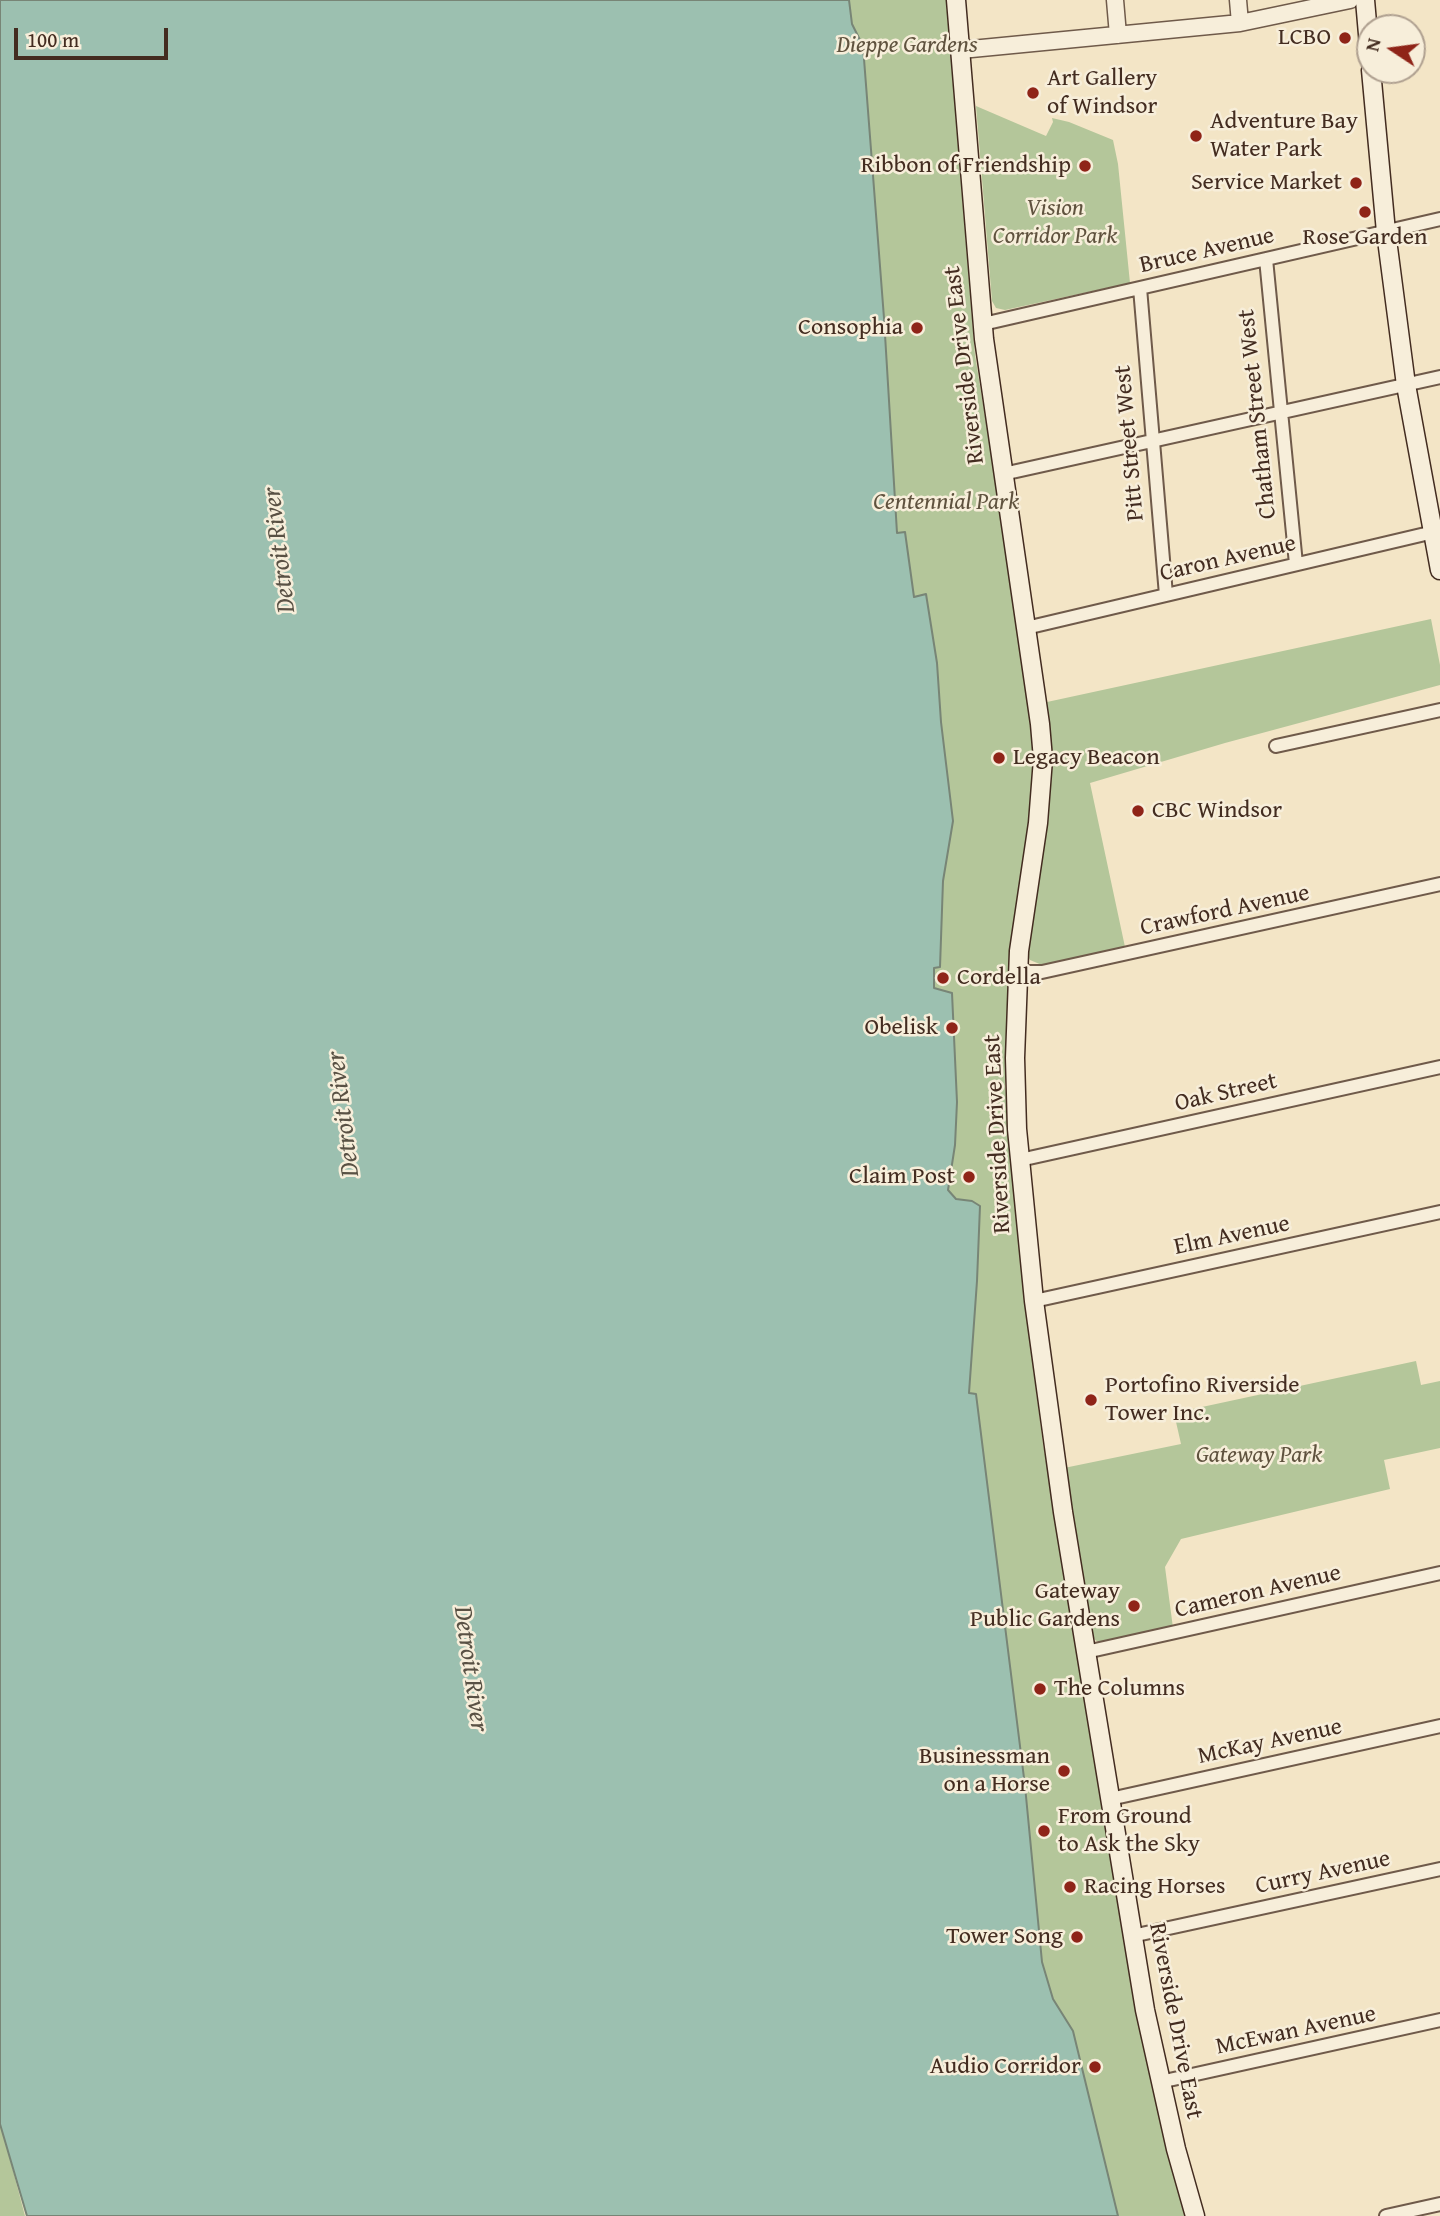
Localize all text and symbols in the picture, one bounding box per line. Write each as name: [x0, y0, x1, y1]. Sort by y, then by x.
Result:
scale bar: [18, 14, 172, 58]
north arrow: [1356, 14, 1426, 84]
text: 100 m: [27, 24, 79, 55]
place label: LCBO: [1278, 24, 1331, 52]
marker: LCBO: [1337, 30, 1353, 46]
park label: Dieppe Gardens: [836, 32, 978, 60]
text: N: [1357, 35, 1388, 54]
place label: Art Gallery of Windsor: [1047, 65, 1157, 121]
marker: Art Gallery of Windsor: [1025, 85, 1041, 101]
place label: Adventure Bay Water Park: [1210, 108, 1358, 164]
marker: Adventure Bay Water Park: [1188, 128, 1204, 144]
place label: Ribbon of Friendship: [861, 152, 1071, 180]
marker: Ribbon of Friendship: [1077, 158, 1093, 174]
place label: Service Market: [1191, 169, 1342, 197]
marker: Service Market: [1348, 175, 1364, 191]
park label: Vision Corridor Park: [993, 195, 1117, 251]
marker: Rose Garden: [1357, 204, 1373, 220]
street label: Bruce Avenue: [1137, 222, 1277, 280]
place label: Rose Garden: [1303, 224, 1427, 252]
street label: Riverside Drive East: [939, 264, 991, 466]
street label: Chatham Street West: [1233, 308, 1283, 520]
place label: Consophia: [798, 314, 903, 342]
marker: Consophia: [909, 320, 925, 336]
street label: Pitt Street West: [1109, 364, 1151, 522]
water label: Detroit River: [257, 485, 303, 615]
park label: Centennial Park: [873, 489, 1019, 517]
street label: Caron Avenue: [1157, 529, 1299, 589]
place label: Legacy Beacon: [1013, 744, 1160, 772]
marker: Legacy Beacon: [991, 750, 1007, 766]
place label: CBC Windsor: [1152, 797, 1282, 825]
marker: CBC Windsor: [1130, 803, 1146, 819]
street label: Crawford Avenue: [1138, 879, 1312, 943]
place label: Cordella: [957, 964, 1041, 992]
marker: Cordella: [935, 970, 951, 986]
place label: Obelisk: [865, 1014, 938, 1042]
marker: Obelisk: [944, 1020, 960, 1036]
street label: Riverside Drive East: [978, 1034, 1018, 1234]
water label: Detroit River: [321, 1049, 367, 1179]
street label: Oak Street: [1172, 1067, 1280, 1119]
place label: Claim Post: [849, 1163, 955, 1191]
marker: Claim Post: [961, 1169, 977, 1185]
street label: Elm Avenue: [1172, 1210, 1292, 1262]
place label: Portofino Riverside Tower Inc.: [1105, 1372, 1300, 1428]
marker: Portofino Riverside Tower Inc.: [1083, 1392, 1099, 1408]
park label: Gateway Park: [1196, 1442, 1322, 1470]
street label: Cameron Avenue: [1172, 1559, 1344, 1625]
place label: Gateway Public Gardens: [970, 1578, 1120, 1634]
marker: Gateway Public Gardens: [1126, 1598, 1142, 1614]
water label: Detroit River: [446, 1604, 494, 1734]
place label: The Columns: [1054, 1675, 1185, 1703]
marker: The Columns: [1032, 1681, 1048, 1697]
street label: McKay Avenue: [1195, 1713, 1345, 1771]
place label: Businessman on a Horse: [919, 1743, 1050, 1799]
marker: Businessman on a Horse: [1056, 1763, 1072, 1779]
place label: From Ground to Ask the Sky: [1058, 1803, 1200, 1859]
marker: From Ground to Ask the Sky: [1036, 1823, 1052, 1839]
street label: Curry Avenue: [1253, 1845, 1393, 1901]
place label: Racing Horses: [1084, 1873, 1226, 1901]
marker: Racing Horses: [1062, 1879, 1078, 1895]
street label: Riverside Drive East: [1142, 1920, 1208, 2122]
place label: Tower Song: [946, 1923, 1063, 1951]
marker: Tower Song: [1069, 1929, 1085, 1945]
street label: McEwan Avenue: [1213, 2000, 1379, 2062]
place label: Audio Corridor: [930, 2053, 1081, 2081]
marker: Audio Corridor: [1087, 2059, 1103, 2075]

